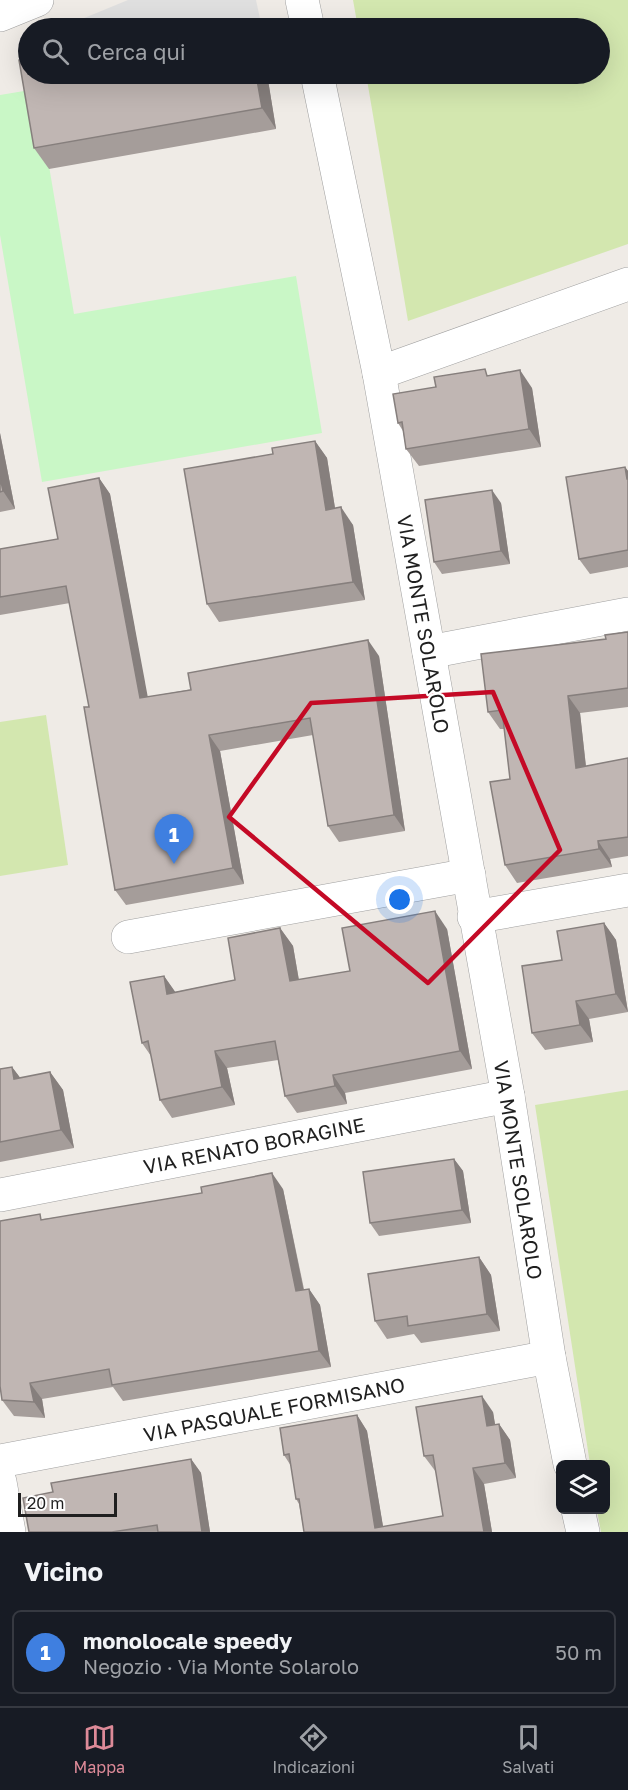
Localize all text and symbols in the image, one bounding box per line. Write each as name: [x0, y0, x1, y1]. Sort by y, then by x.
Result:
search box: [18, 18, 610, 84]
icon: search: [39, 35, 72, 68]
text: Cerca qui: [87, 38, 186, 65]
street label: VIA MONTE SOLAROLO: [393, 513, 455, 735]
pin: 1: [154, 814, 194, 864]
your location: [385, 885, 414, 914]
street label: VIA MONTE SOLAROLO: [490, 1059, 548, 1281]
street label: VIA RENATO BORAGINE: [141, 1112, 367, 1178]
street label: VIA PASQUALE FORMISANO: [141, 1372, 407, 1446]
map controls: [556, 1460, 610, 1514]
button: layers: [556, 1460, 610, 1514]
scale bar: [18, 1490, 117, 1518]
text: 20 m: [27, 1493, 64, 1513]
text: Vicino: [24, 1556, 103, 1587]
text: monolocale speedy: [83, 1627, 292, 1654]
text: 1: [40, 1640, 51, 1664]
text: 50 m: [555, 1640, 602, 1664]
text: Negozio · Via Monte Solarolo: [83, 1654, 359, 1678]
tab: Mappa: [74, 1721, 125, 1777]
tab: Indicazioni: [272, 1721, 355, 1777]
tab: Salvati: [502, 1721, 554, 1777]

